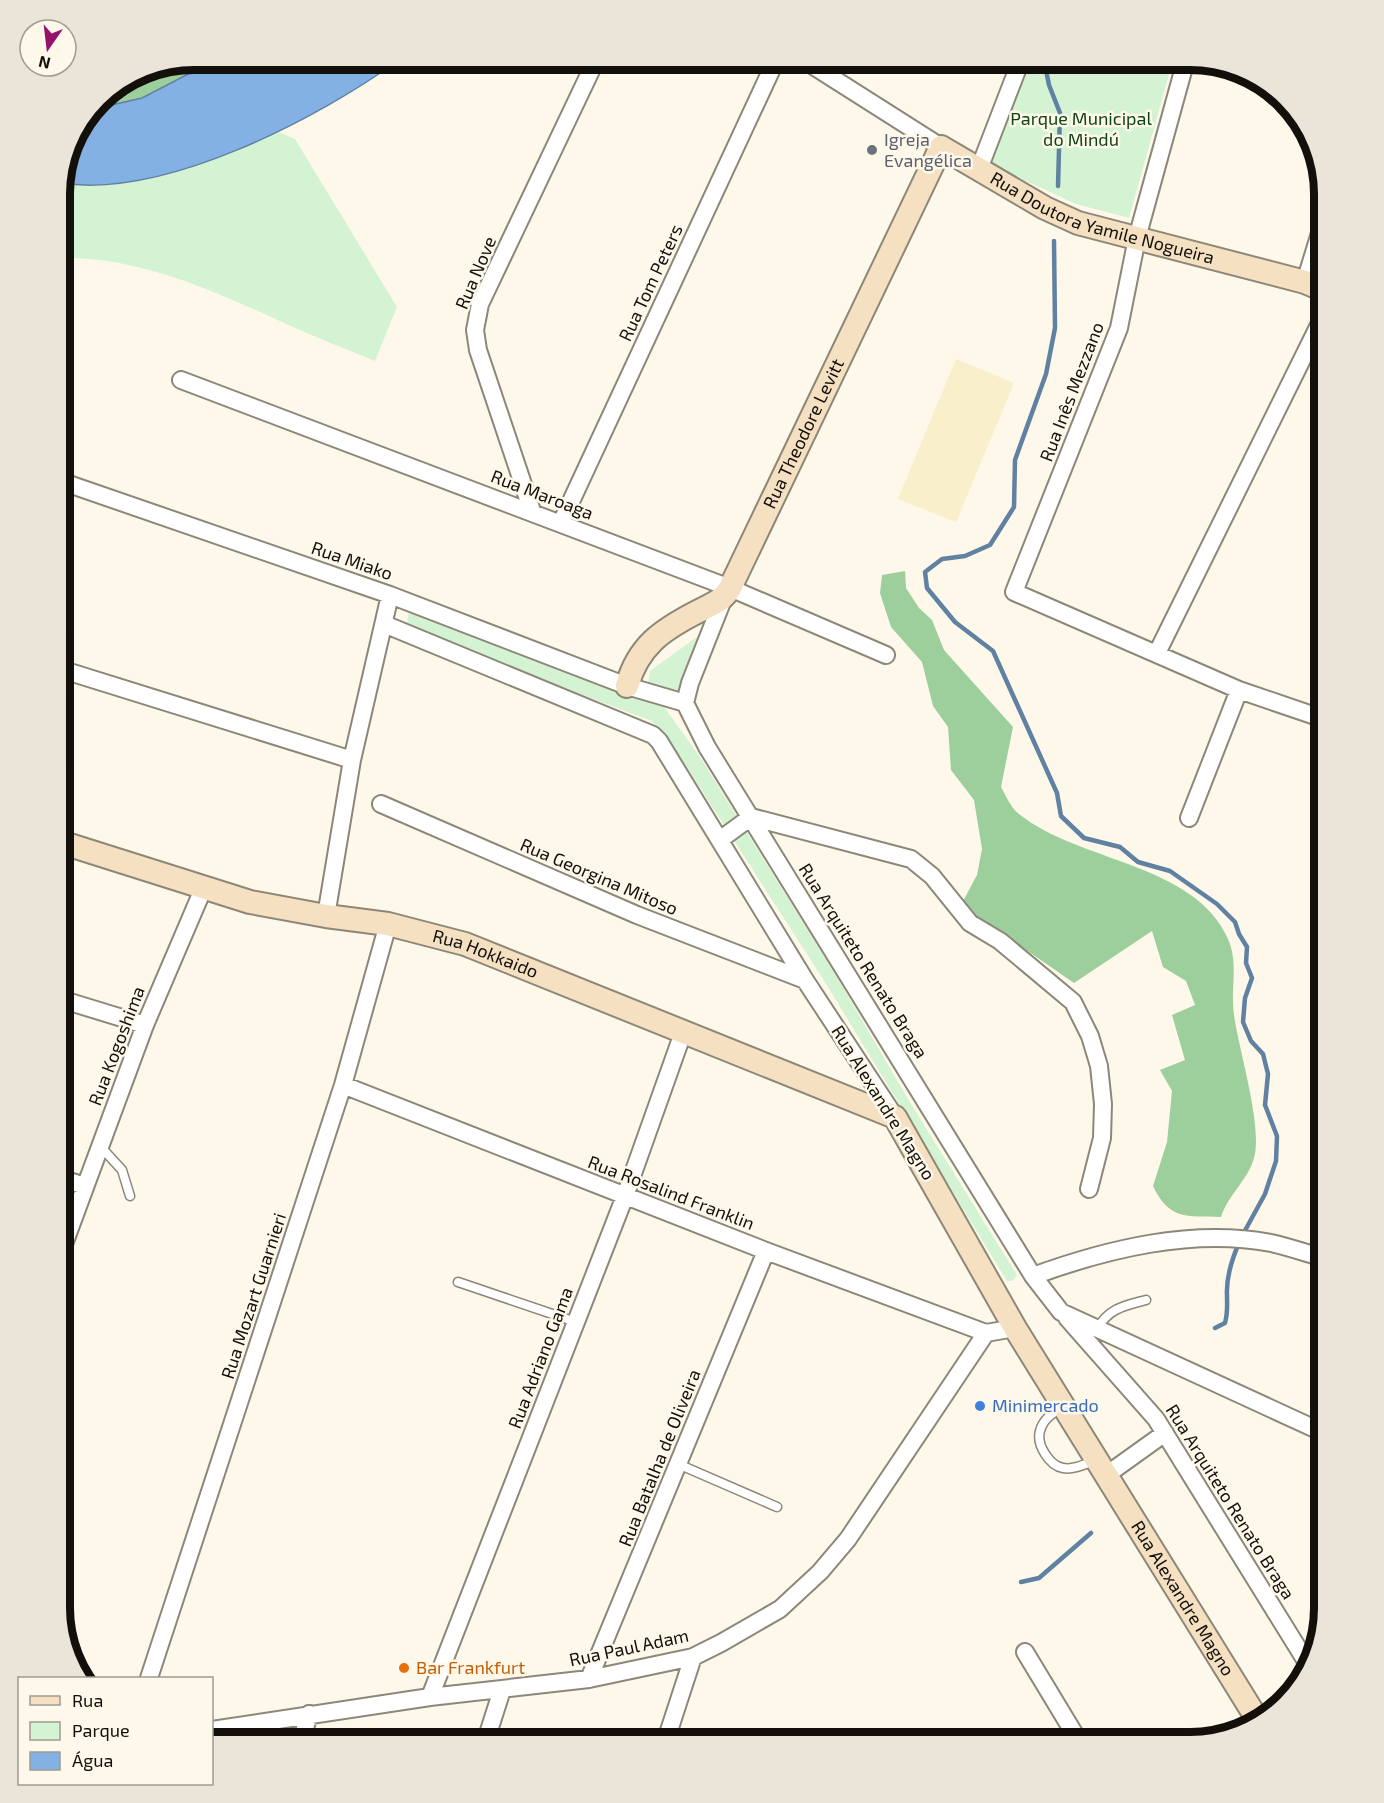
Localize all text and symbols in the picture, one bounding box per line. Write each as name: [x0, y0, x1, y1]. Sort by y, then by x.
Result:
north arrow: [18, 18, 78, 78]
text: N: [36, 52, 52, 74]
park label: Parque Municipal do Mindú: [1010, 107, 1152, 150]
place label: Igreja Evangélica: [884, 128, 972, 171]
marker: Igreja Evangélica: [865, 143, 879, 157]
street label: Rua Doutora Yamile Nogueira: [987, 166, 1217, 268]
street label: Rua Tom Peters: [613, 221, 687, 345]
street label: Rua Nove: [450, 233, 500, 312]
street label: Rua Inês Mezzano: [1034, 319, 1108, 465]
street label: Rua Theodore Levitt: [758, 355, 848, 512]
street label: Rua Maroaga: [488, 464, 597, 524]
street label: Rua Miako: [309, 536, 396, 584]
street label: Rua Georgina Mitoso: [517, 833, 682, 919]
street label: Rua Arquiteto Renato Braga: [795, 859, 933, 1062]
street label: Rua Hokkaido: [431, 924, 542, 982]
street label: Rua Kogoshima: [83, 983, 149, 1108]
street label: Rua Alexandre Magno: [827, 1021, 940, 1184]
street label: Rua Rosalind Franklin: [585, 1150, 758, 1234]
street label: Rua Mozart Guarnieri: [216, 1210, 290, 1382]
street label: Rua Adriano Gama: [503, 1284, 577, 1431]
street label: Rua Batalha de Oliveira: [613, 1366, 705, 1549]
place label: Minimercado: [992, 1394, 1099, 1416]
marker: Minimercado: [973, 1399, 987, 1413]
street label: Rua Arquiteto Renato Braga: [1162, 1400, 1300, 1603]
street label: Rua Alexandre Magno: [1127, 1516, 1240, 1680]
street label: Rua Paul Adam: [567, 1624, 691, 1670]
place label: Bar Frankfurt: [416, 1656, 525, 1678]
marker: Bar Frankfurt: [397, 1661, 411, 1675]
legend: [18, 1677, 213, 1785]
text: Rua: [72, 1689, 103, 1711]
text: Parque: [72, 1719, 130, 1741]
text: Água: [72, 1749, 113, 1771]

